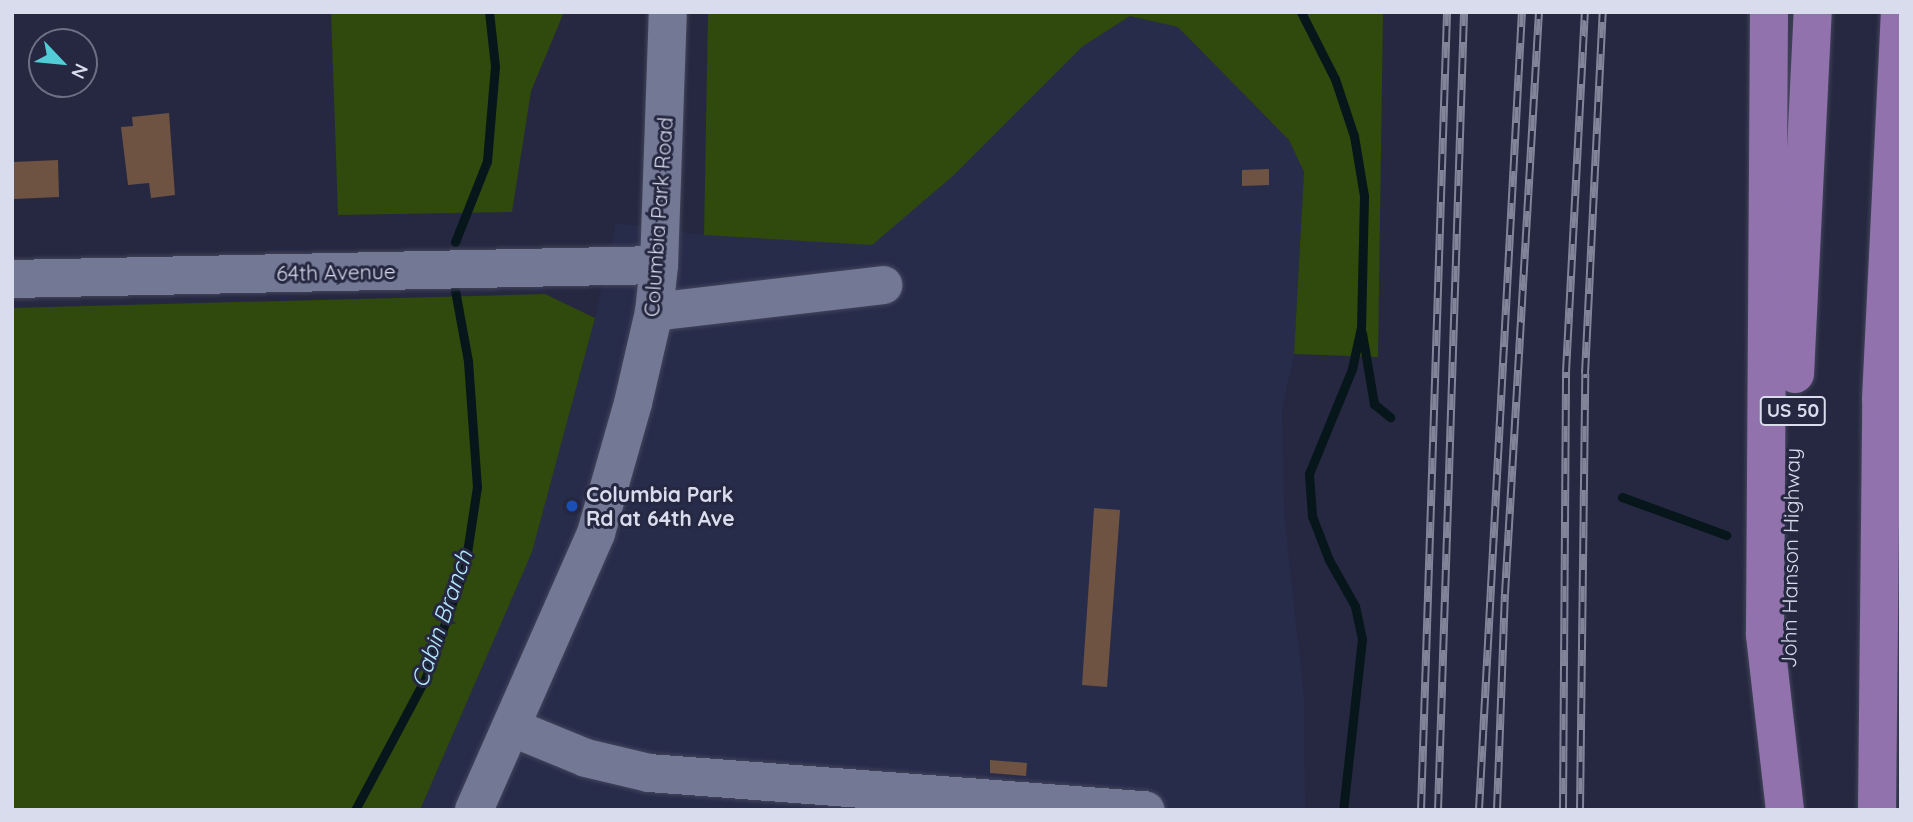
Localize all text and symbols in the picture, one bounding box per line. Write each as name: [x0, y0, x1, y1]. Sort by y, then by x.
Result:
north arrow: [28, 28, 98, 98]
text: N: [66, 60, 94, 83]
street label: Columbia Park Road: [638, 116, 678, 318]
street label: 64th Avenue: [276, 258, 396, 286]
road number: US 50: [1760, 396, 1826, 426]
street label: John Hanson Highway: [1775, 448, 1805, 668]
place label: Columbia Park Rd at 64th Ave: [586, 481, 735, 531]
marker: Columbia Park Rd at 64th Ave: [564, 498, 580, 514]
water label: Cabin Branch: [406, 547, 478, 691]

